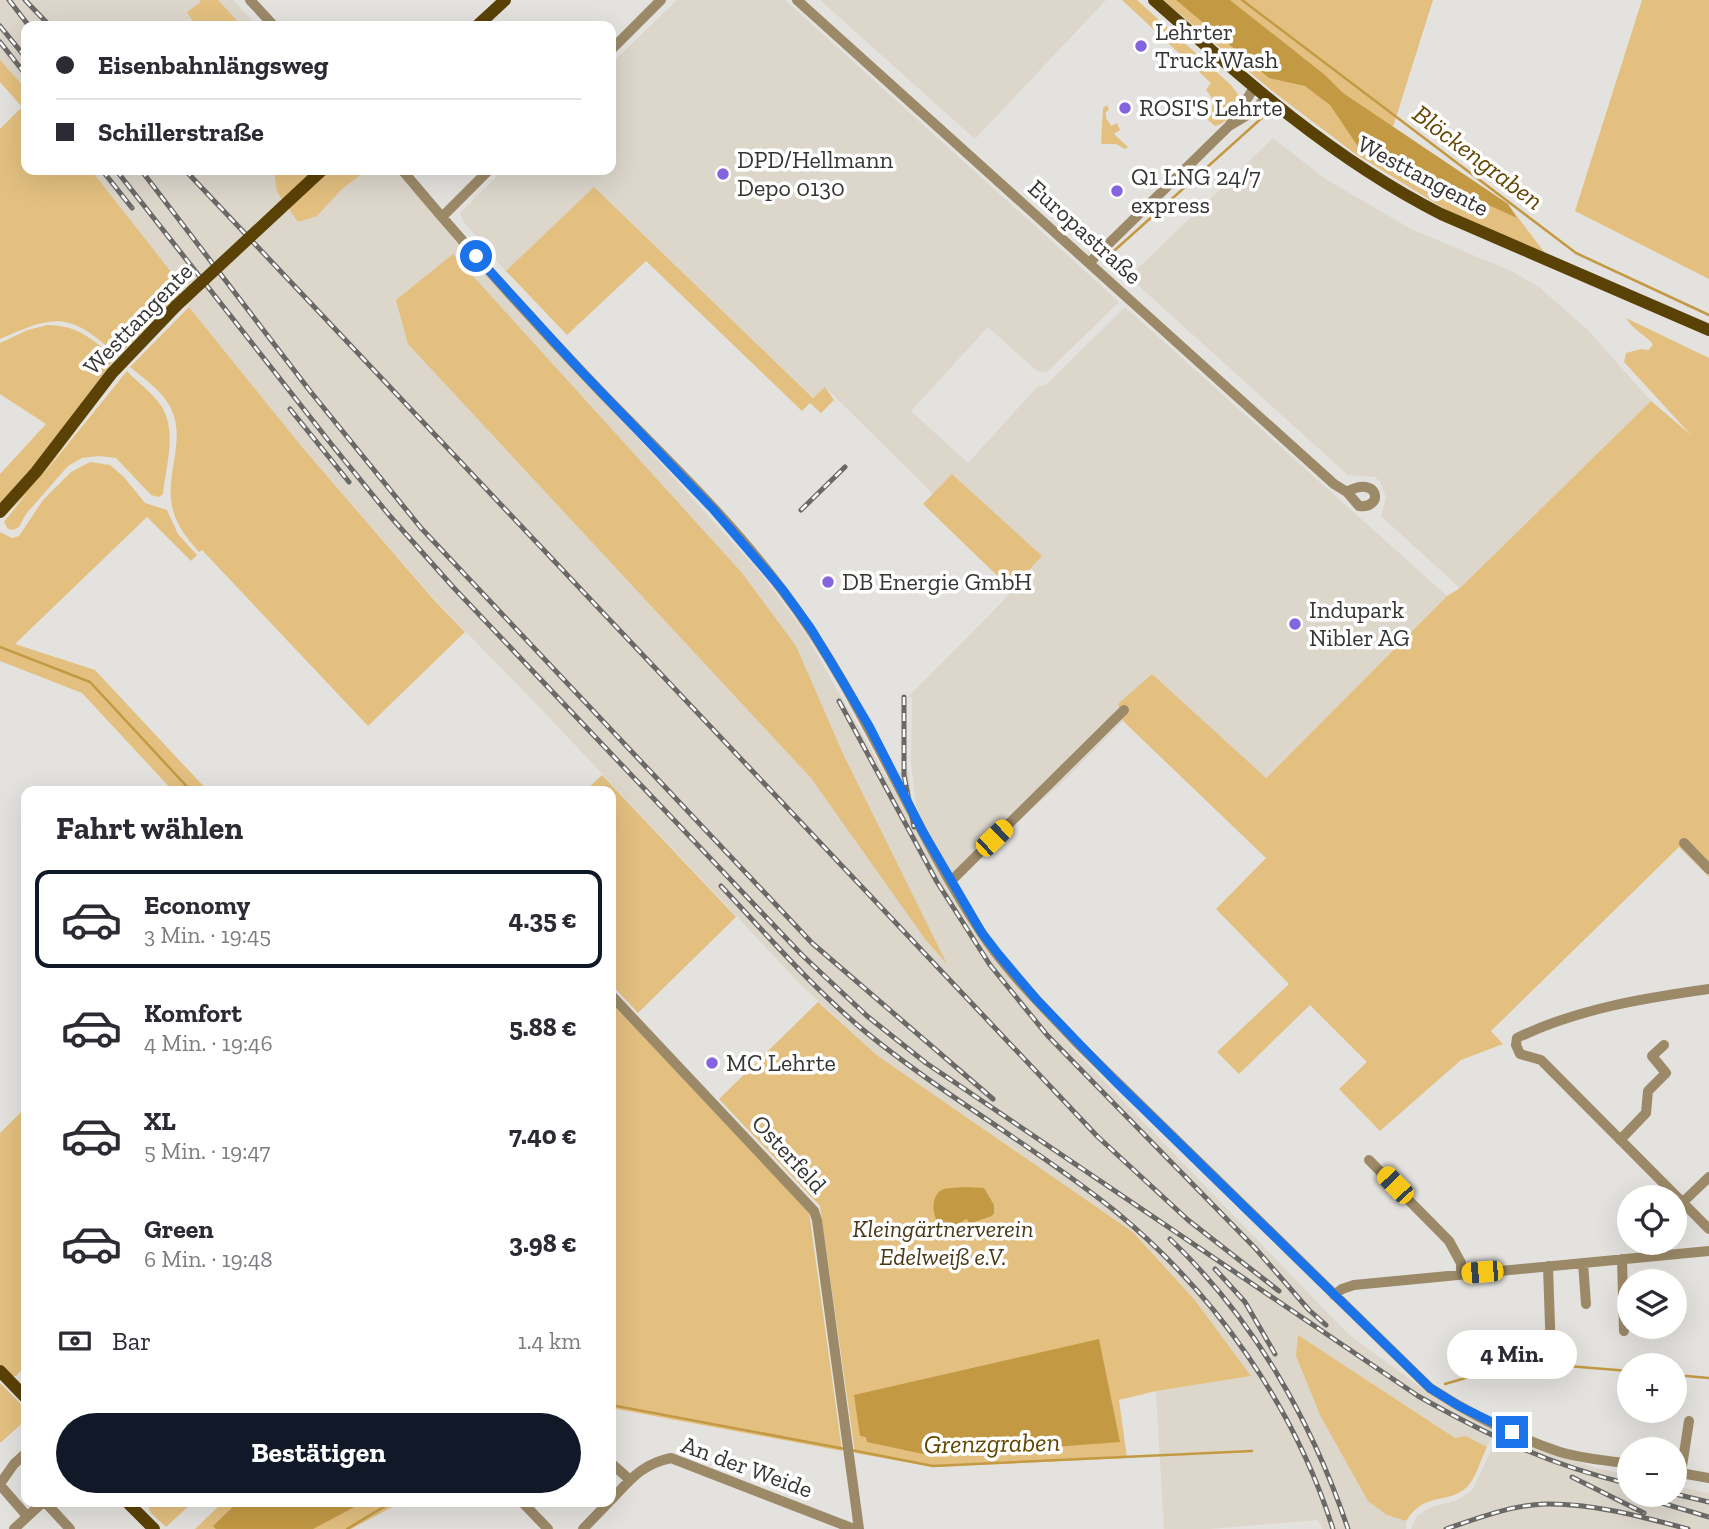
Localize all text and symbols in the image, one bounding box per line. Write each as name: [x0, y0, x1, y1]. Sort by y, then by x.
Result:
place label: Lehrter Truck Wash: [1155, 17, 1279, 74]
marker: Lehrter Truck Wash: [1133, 38, 1149, 54]
text: Eisenbahnlängsweg: [98, 49, 328, 81]
place label: ROSI'S Lehrte: [1139, 93, 1283, 122]
water label: Blöckengraben: [1406, 98, 1550, 216]
marker: ROSI'S Lehrte: [1117, 100, 1133, 116]
text: Schillerstraße: [98, 116, 264, 148]
street label: Westtangente: [1353, 129, 1494, 222]
place label: DPD/Hellmann Depo 0130: [737, 145, 894, 202]
place label: Q1 LNG 24/7 express: [1131, 162, 1261, 219]
marker: DPD/Hellmann Depo 0130: [715, 166, 731, 182]
street label: Europastraße: [1023, 173, 1148, 290]
marker: Q1 LNG 24/7 express: [1109, 183, 1125, 199]
route start: [460, 240, 492, 272]
street label: Westtangente: [77, 257, 198, 381]
place label: DB Energie GmbH: [842, 567, 1032, 596]
marker: DB Energie GmbH: [820, 574, 836, 590]
place label: Indupark Nibler AG: [1309, 595, 1409, 652]
marker: Indupark Nibler AG: [1287, 616, 1303, 632]
text: Fahrt wählen: [56, 809, 243, 847]
car: [972, 816, 1017, 860]
icon: car: [60, 888, 123, 951]
text: Economy: [144, 889, 250, 921]
text: 4.35 €: [509, 903, 577, 935]
text: 3 Min. · 19:45: [144, 921, 271, 949]
icon: car: [60, 996, 123, 1059]
text: Komfort: [144, 997, 242, 1029]
text: 5.88 €: [509, 1011, 577, 1043]
text: 4 Min. · 19:46: [144, 1029, 273, 1057]
place label: MC Lehrte: [726, 1048, 836, 1077]
marker: MC Lehrte: [704, 1055, 720, 1071]
icon: car: [60, 1104, 123, 1167]
text: XL: [144, 1105, 176, 1137]
street label: Osterfeld: [746, 1108, 833, 1199]
text: 7.40 €: [509, 1119, 577, 1151]
text: 5 Min. · 19:47: [144, 1137, 270, 1165]
car: [1373, 1163, 1418, 1207]
map controls: [1617, 1185, 1687, 1507]
button: locate: [1617, 1185, 1687, 1255]
icon: car: [60, 1212, 123, 1275]
text: Green: [144, 1213, 214, 1245]
park label: Kleingärtnerverein Edelweiß e.V.: [852, 1214, 1034, 1271]
text: 3.98 €: [509, 1227, 577, 1259]
text: 6 Min. · 19:48: [144, 1245, 273, 1273]
car: [1461, 1260, 1504, 1284]
button: layers: [1617, 1269, 1687, 1339]
icon: cash: [56, 1322, 94, 1360]
text: Bar: [112, 1325, 151, 1357]
text: 1.4 km: [518, 1327, 581, 1355]
callout: 4 Min.: [1447, 1330, 1577, 1380]
text: 4 Min.: [1480, 1340, 1544, 1368]
button: +: [1617, 1353, 1687, 1423]
button: Bestätigen: [56, 1413, 581, 1493]
route end: [1496, 1416, 1528, 1448]
water label: Grenzgraben: [924, 1426, 1060, 1460]
street label: An der Weide: [678, 1429, 817, 1504]
button: −: [1617, 1437, 1687, 1507]

